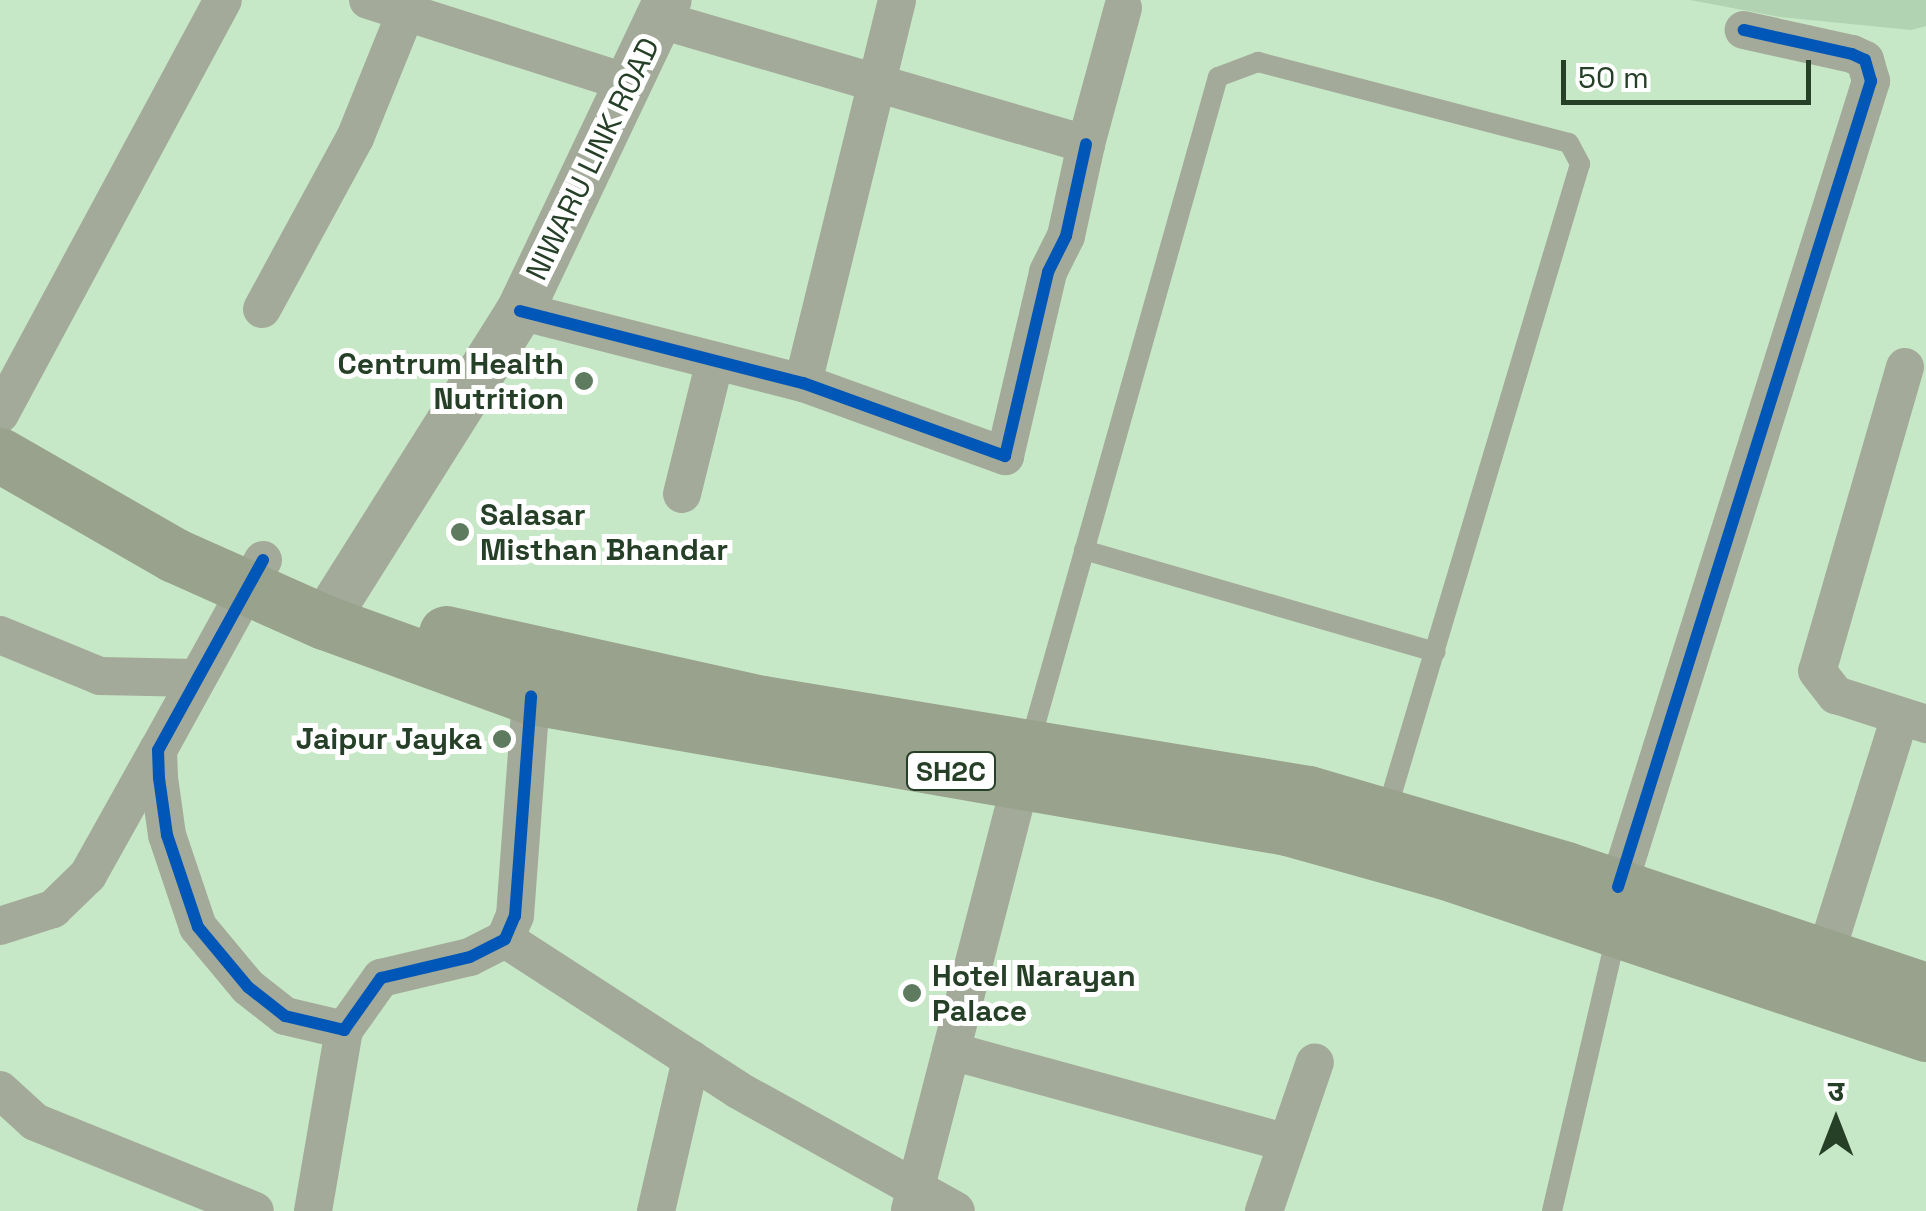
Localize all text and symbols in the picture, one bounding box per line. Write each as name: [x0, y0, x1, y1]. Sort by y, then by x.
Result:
street label: NIWARU LINK ROAD: [519, 32, 667, 286]
scale bar: [1566, 40, 1816, 102]
text: 50 m: [1578, 58, 1649, 97]
place label: Centrum Health Nutrition: [338, 346, 564, 416]
marker: Centrum Health Nutrition: [573, 370, 595, 392]
place label: Salasar Misthan Bhandar: [480, 497, 728, 568]
marker: Salasar Misthan Bhandar: [449, 521, 471, 543]
place label: Jaipur Jayka: [296, 721, 482, 757]
marker: Jaipur Jayka: [491, 728, 513, 750]
road number: SH2C: [906, 748, 996, 794]
place label: Hotel Narayan Palace: [932, 958, 1136, 1028]
marker: Hotel Narayan Palace: [901, 982, 923, 1004]
north arrow: [1786, 1071, 1886, 1171]
text: उ: [1828, 1073, 1844, 1109]

